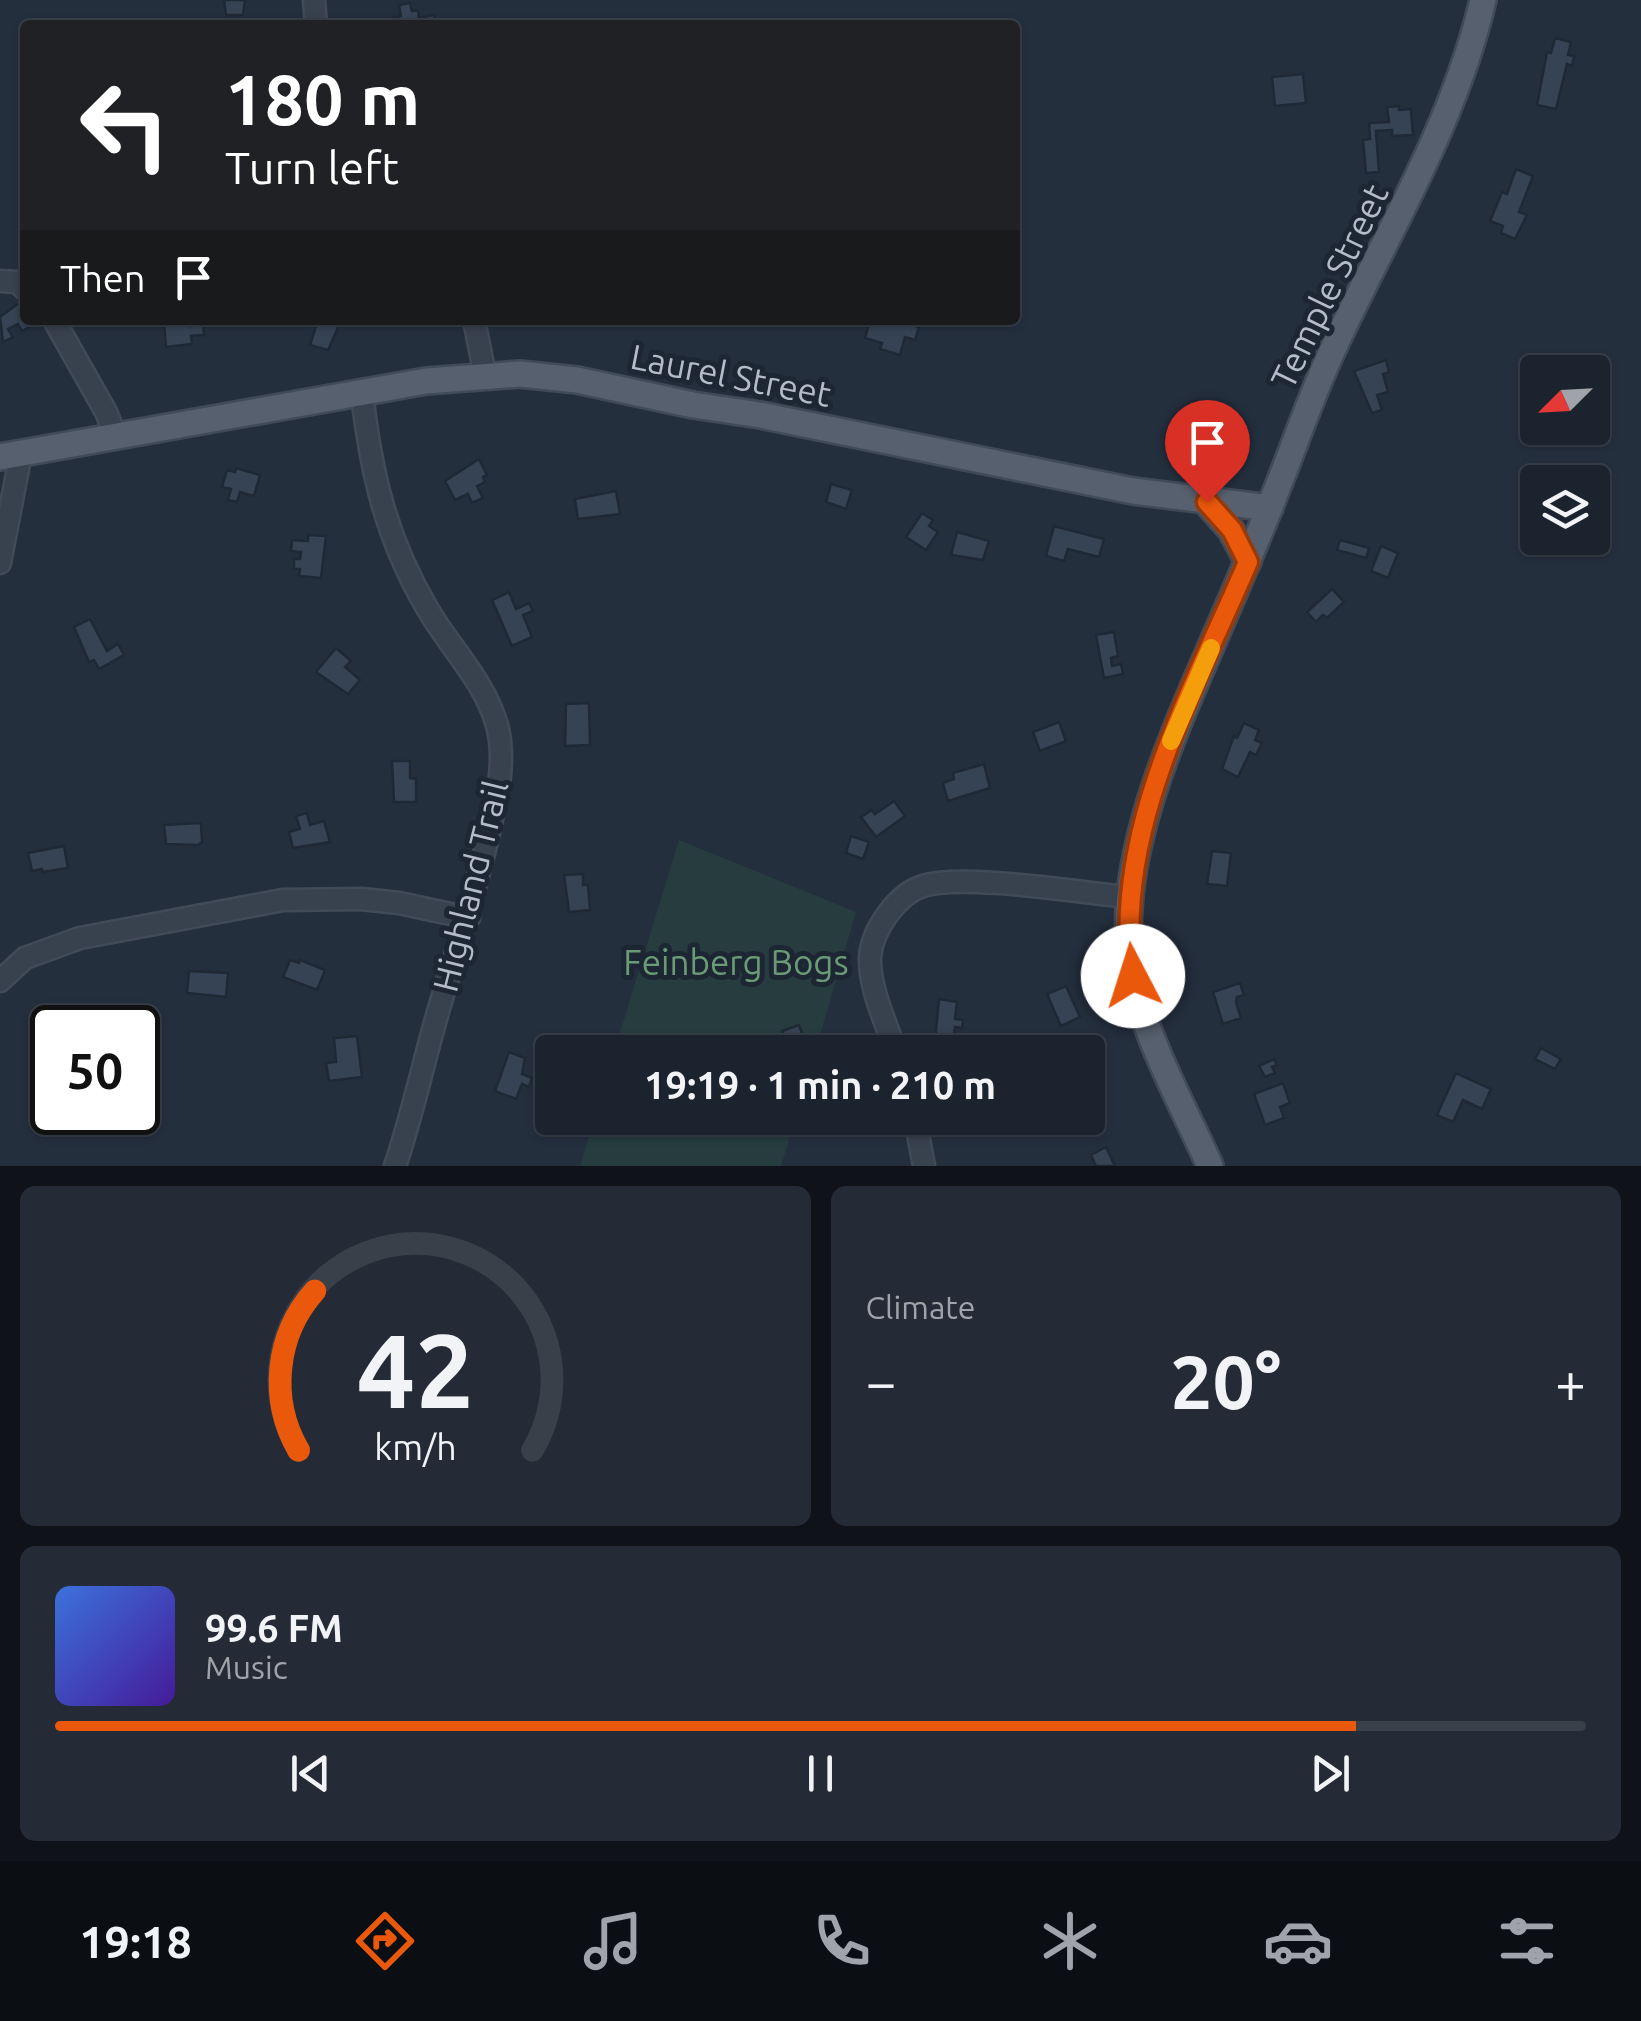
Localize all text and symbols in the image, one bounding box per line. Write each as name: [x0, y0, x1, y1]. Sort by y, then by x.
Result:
icon: left: [60, 60, 190, 190]
text: 180 m: [225, 60, 420, 138]
text: Turn left: [225, 142, 399, 193]
street label: Temple Street: [1262, 177, 1396, 395]
icon: arrive: [166, 250, 221, 305]
text: Then: [60, 257, 146, 299]
street label: Laurel Street: [627, 336, 835, 414]
north arrow: [1520, 355, 1610, 445]
map controls: [1520, 355, 1610, 555]
pin: [1165, 400, 1250, 503]
icon: arrive: [1180, 415, 1235, 470]
button: layers: [1520, 465, 1610, 555]
street label: Highland Trail: [424, 776, 516, 996]
position arrow: [1081, 924, 1185, 1028]
park label: Feinberg Bogs: [623, 942, 849, 982]
speed limit sign: 50: [30, 1005, 160, 1135]
text: 19:19 · 1 min · 210 m: [644, 1064, 996, 1106]
text: Climate: [866, 1289, 976, 1325]
text: 42: [357, 1311, 474, 1428]
text: 20°: [1170, 1339, 1281, 1423]
text: −: [866, 1351, 897, 1412]
text: +: [1555, 1351, 1586, 1412]
text: km/h: [374, 1427, 457, 1467]
text: 99.6 FM: [205, 1607, 343, 1649]
text: Music: [205, 1649, 288, 1685]
icon: previous: [283, 1746, 338, 1801]
icon: pause: [793, 1746, 848, 1801]
icon: next: [1303, 1746, 1358, 1801]
icon: directions: [350, 1906, 420, 1976]
icon: music: [578, 1906, 648, 1976]
icon: phone: [807, 1906, 877, 1976]
icon: climate: [1035, 1906, 1105, 1976]
icon: car: [1263, 1906, 1333, 1976]
icon: filters: [1492, 1906, 1562, 1976]
text: 19:18: [79, 1916, 192, 1967]

